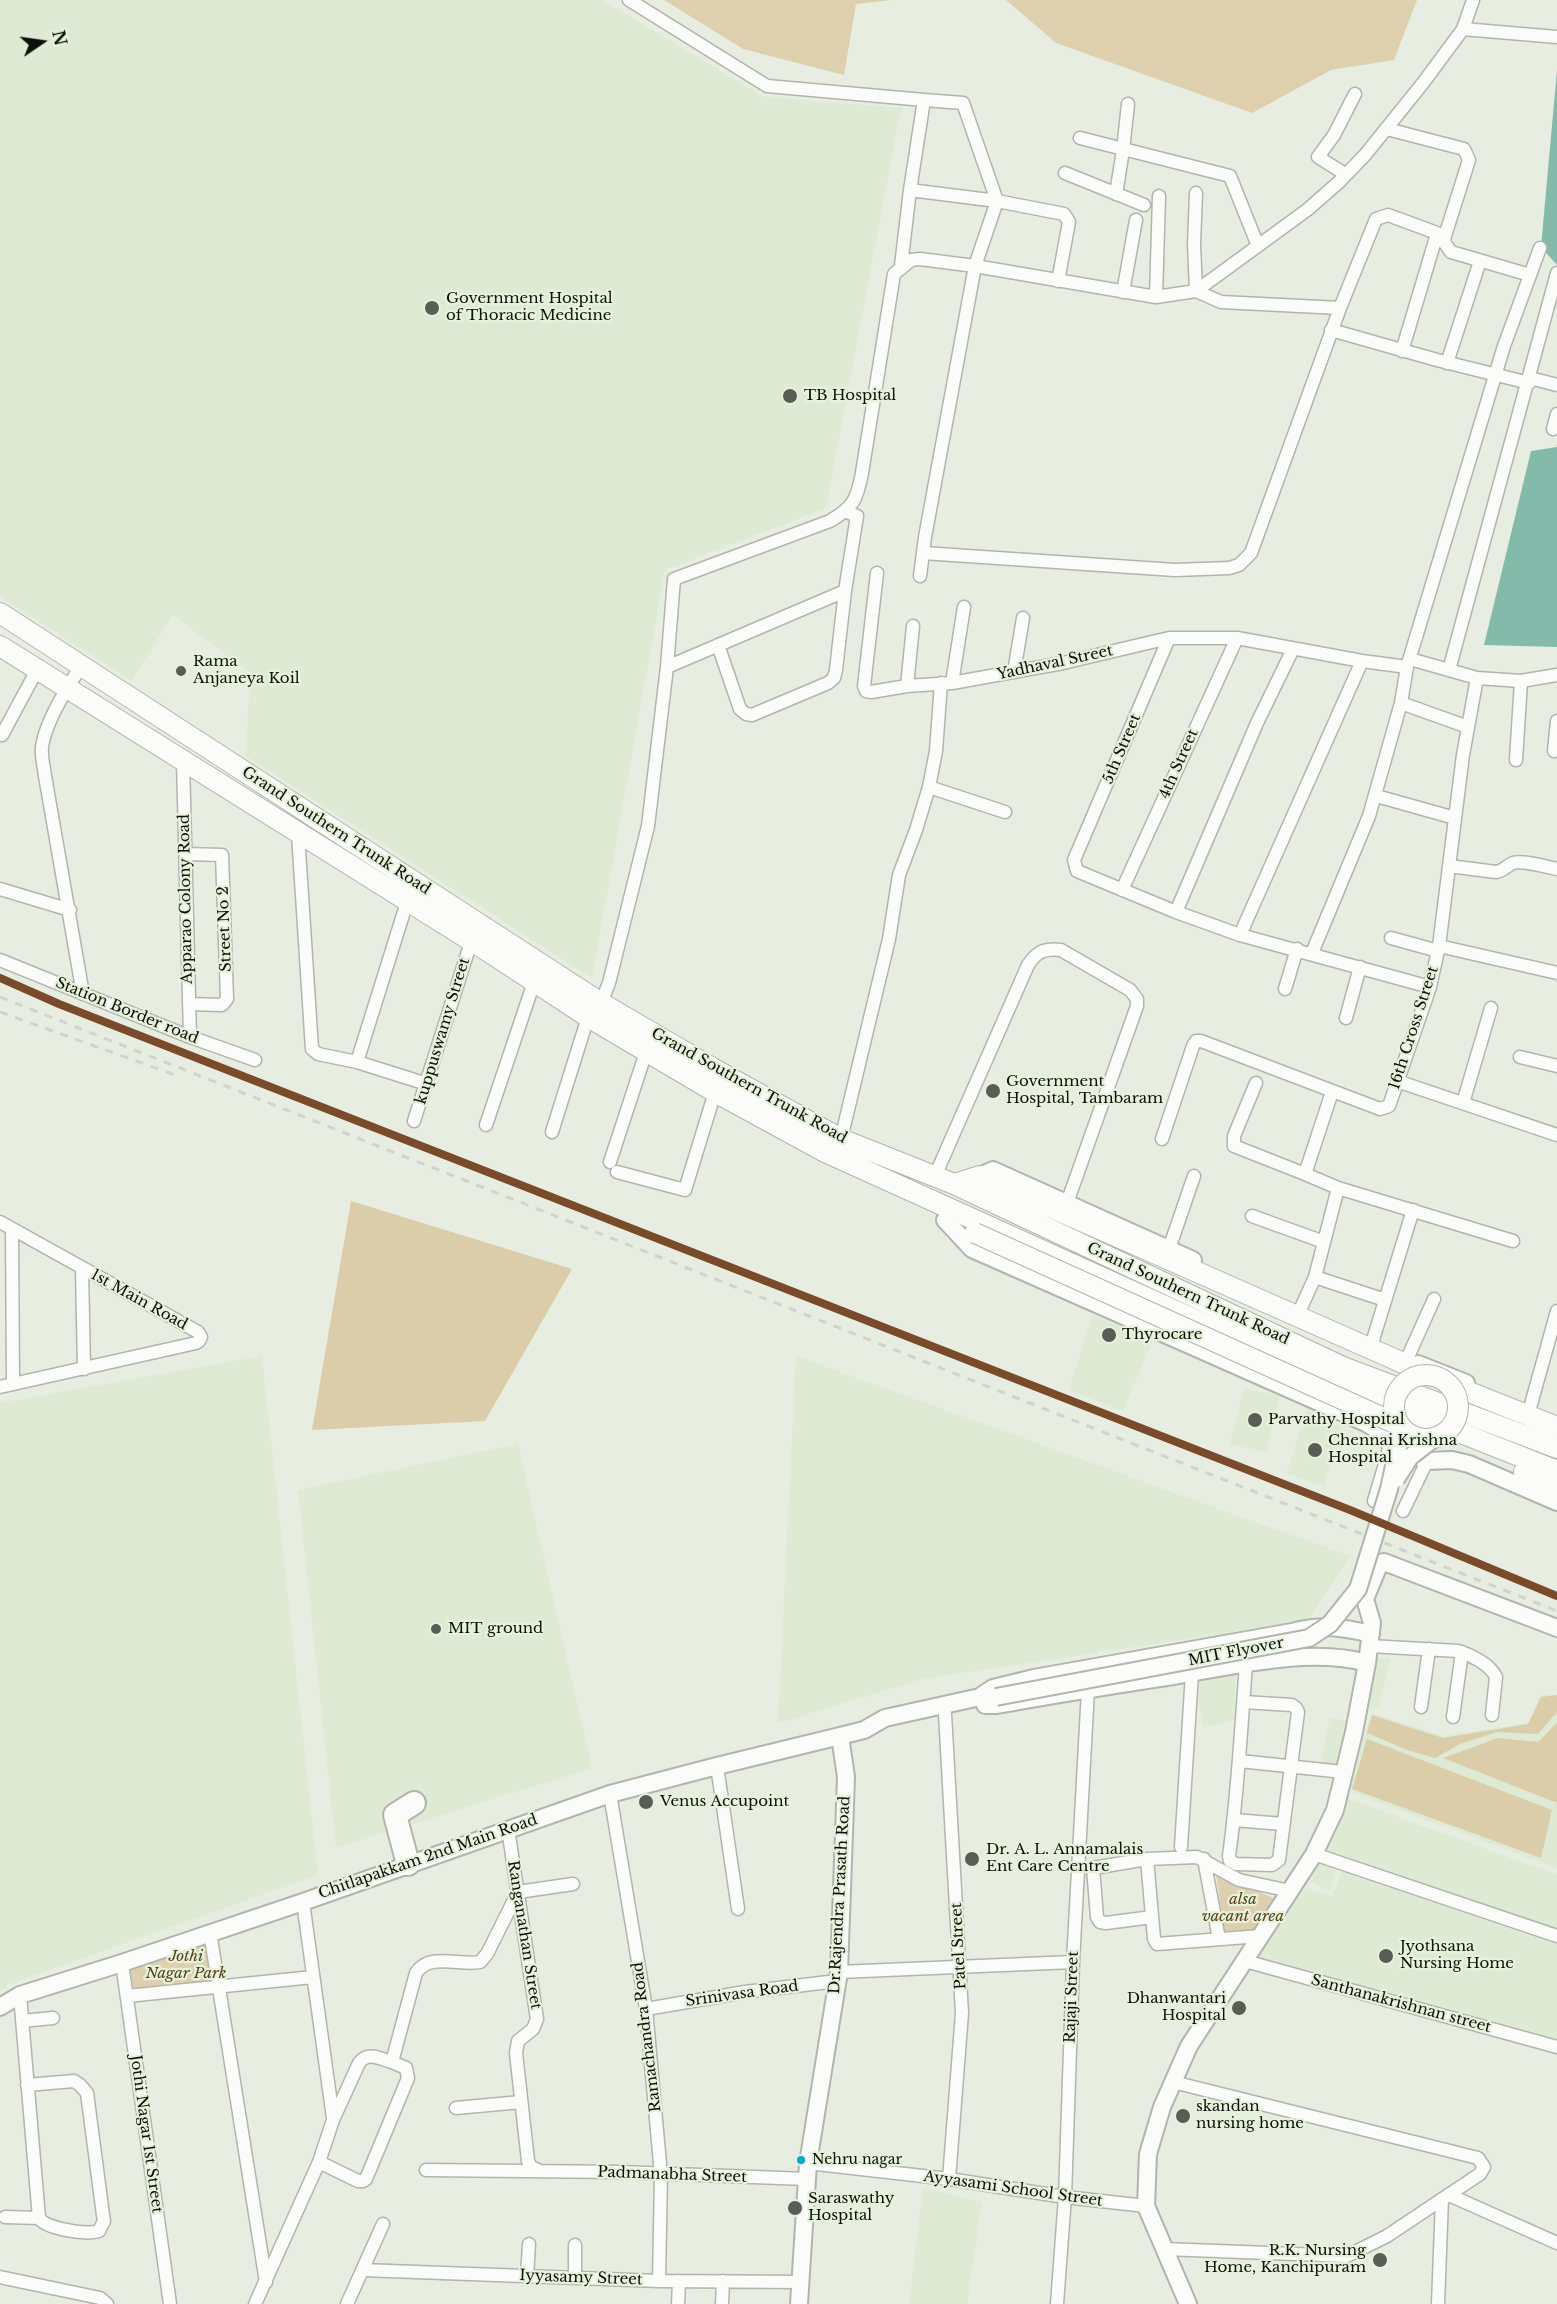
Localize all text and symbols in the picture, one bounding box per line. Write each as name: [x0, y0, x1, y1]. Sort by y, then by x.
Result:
north arrow: [12, 12, 72, 72]
text: N: [48, 28, 71, 48]
place label: Government Hospital of Thoracic Medicine: [446, 290, 613, 325]
marker: Government Hospital of Thoracic Medicine: [423, 299, 441, 317]
marker: TB Hospital: [781, 387, 799, 405]
place label: TB Hospital: [804, 387, 896, 405]
street label: Yadhaval Street: [995, 642, 1115, 684]
place label: Rama Anjaneya Koil: [193, 653, 300, 688]
marker: Rama Anjaneya Koil: [174, 664, 188, 678]
street label: 5th Street: [1099, 711, 1145, 787]
street label: 4th Street: [1156, 726, 1202, 802]
street label: Grand Southern Trunk Road: [238, 763, 434, 899]
street label: Apparao Colony Road: [176, 814, 196, 984]
street label: Street No 2: [215, 886, 235, 972]
street label: kuppuswamy Street: [412, 956, 474, 1106]
street label: 16th Cross Street: [1386, 964, 1442, 1092]
street label: Station Border road: [53, 974, 201, 1048]
street label: Grand Southern Trunk Road: [648, 1025, 850, 1147]
place label: Government Hospital, Tambaram: [1006, 1073, 1163, 1108]
marker: Government Hospital, Tambaram: [984, 1082, 1002, 1100]
street label: Grand Southern Trunk Road: [1084, 1239, 1292, 1349]
street label: 1st Main Road: [87, 1266, 191, 1334]
marker: Thyrocare: [1100, 1326, 1118, 1344]
place label: Thyrocare: [1122, 1326, 1202, 1344]
marker: Parvathy Hospital: [1246, 1411, 1264, 1429]
place label: Parvathy Hospital: [1268, 1411, 1405, 1429]
place label: Chennai Krishna Hospital: [1328, 1432, 1457, 1467]
marker: Chennai Krishna Hospital: [1306, 1441, 1324, 1459]
place label: MIT ground: [448, 1620, 543, 1638]
marker: MIT ground: [429, 1622, 443, 1636]
street label: MIT Flyover: [1187, 1634, 1285, 1670]
marker: Venus Accupoint: [637, 1793, 655, 1811]
place label: Venus Accupoint: [660, 1793, 789, 1811]
street label: Dr.Rajendra Prasath Road: [826, 1795, 854, 1995]
street label: Chitlapakkam 2nd Main Road: [316, 1811, 540, 1903]
place label: Dr. A. L. Annamalais Ent Care Centre: [986, 1841, 1143, 1876]
marker: Dr. A. L. Annamalais Ent Care Centre: [963, 1850, 981, 1868]
street label: Ranganathan Street: [503, 1859, 545, 2011]
park label: alsa vacant area: [1202, 1891, 1284, 1926]
street label: Patel Street: [948, 1902, 970, 1990]
place label: Jyothsana Nursing Home: [1400, 1938, 1514, 1973]
marker: Jyothsana Nursing Home: [1377, 1947, 1395, 1965]
park label: Jothi Nagar Park: [145, 1948, 227, 1983]
street label: Rajaji Street: [1061, 1951, 1083, 2043]
street label: Ramachandra Road: [629, 1961, 665, 2113]
street label: Santhanakrishnan street: [1309, 1971, 1493, 2037]
street label: Srinivasa Road: [684, 1977, 800, 2011]
place label: Dhanwantari Hospital: [1127, 1990, 1226, 2025]
marker: Dhanwantari Hospital: [1230, 1999, 1248, 2017]
street label: Jothi Nagar 1st Street: [126, 2054, 166, 2214]
place label: skandan nursing home: [1196, 2098, 1304, 2133]
marker: skandan nursing home: [1174, 2107, 1192, 2125]
place label: Nehru nagar: [812, 2152, 902, 2168]
marker: Nehru nagar: [795, 2154, 807, 2166]
street label: Padmanabha Street: [597, 2163, 747, 2187]
street label: Ayyasami School Street: [922, 2168, 1104, 2210]
place label: Saraswathy Hospital: [808, 2190, 894, 2225]
marker: Saraswathy Hospital: [786, 2199, 804, 2217]
place label: R.K. Nursing Home, Kanchipuram: [1204, 2242, 1366, 2277]
marker: R.K. Nursing Home, Kanchipuram: [1371, 2251, 1389, 2269]
street label: Iyyasamy Street: [519, 2267, 643, 2289]

